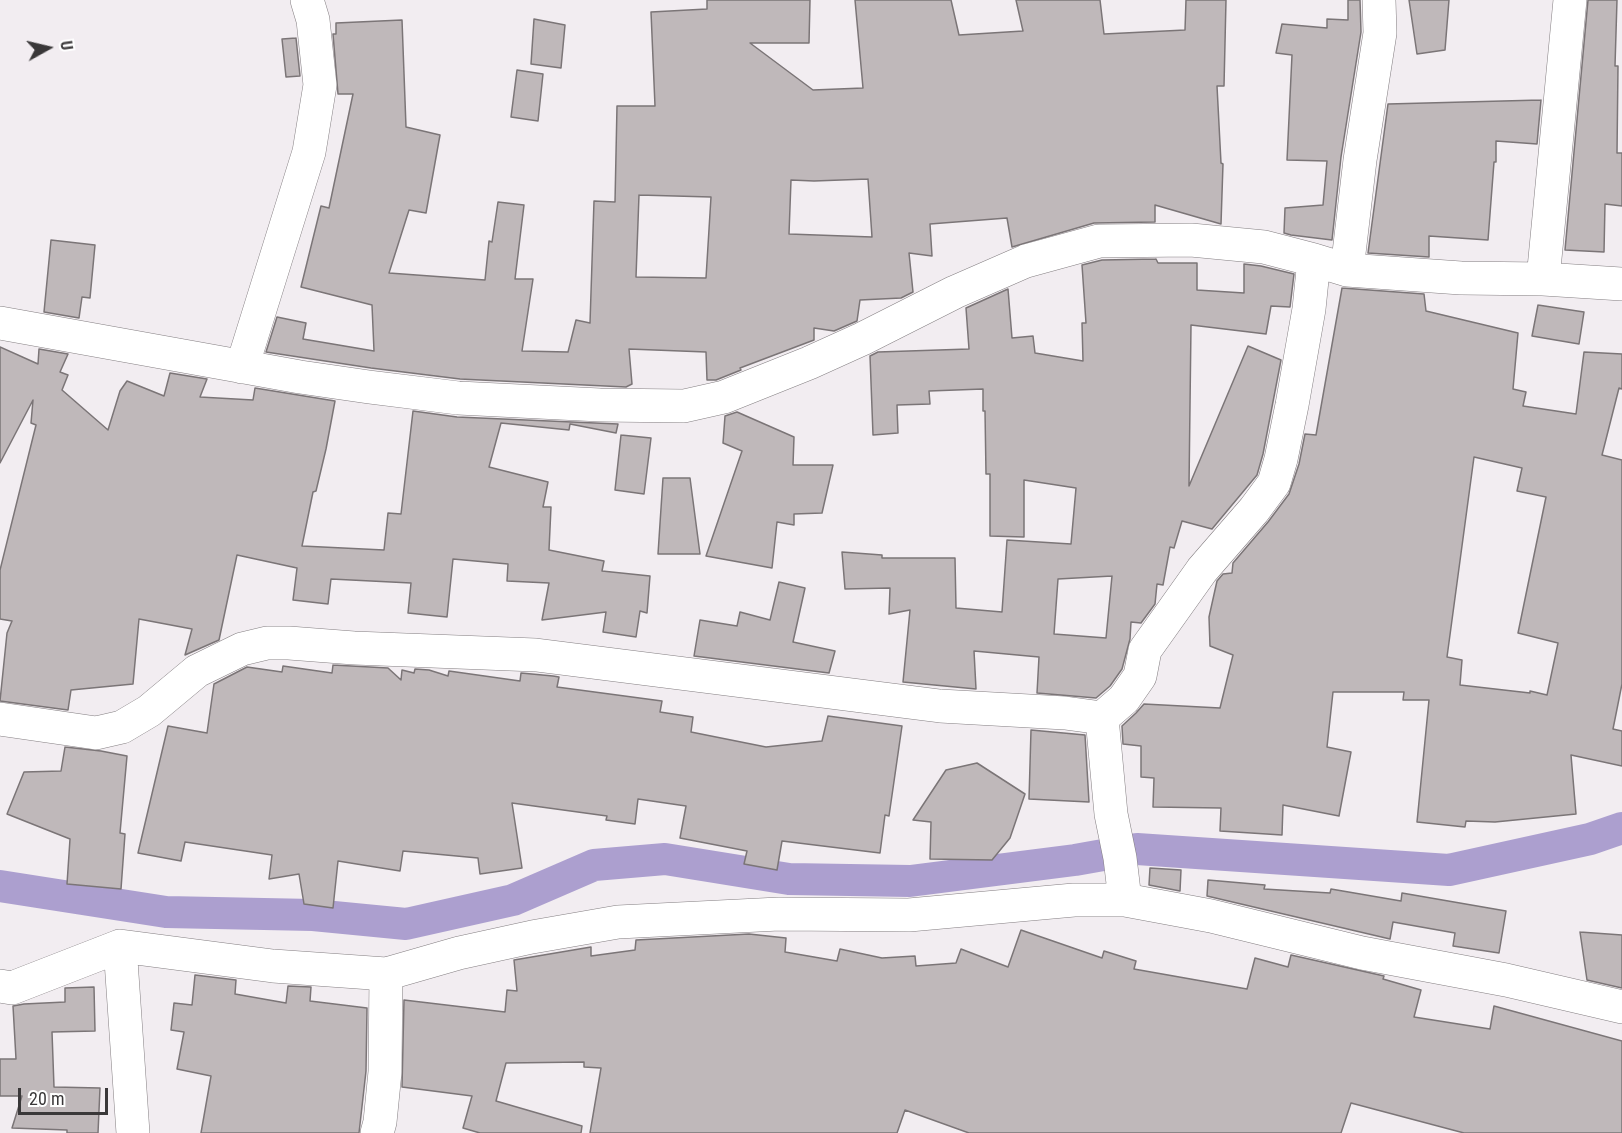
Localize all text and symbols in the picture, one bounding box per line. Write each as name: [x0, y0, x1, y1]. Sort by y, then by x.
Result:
north arrow: [18, 18, 78, 78]
text: U: [56, 40, 76, 51]
scale bar: [21, 1076, 111, 1114]
text: 20 m: [29, 1088, 64, 1109]

